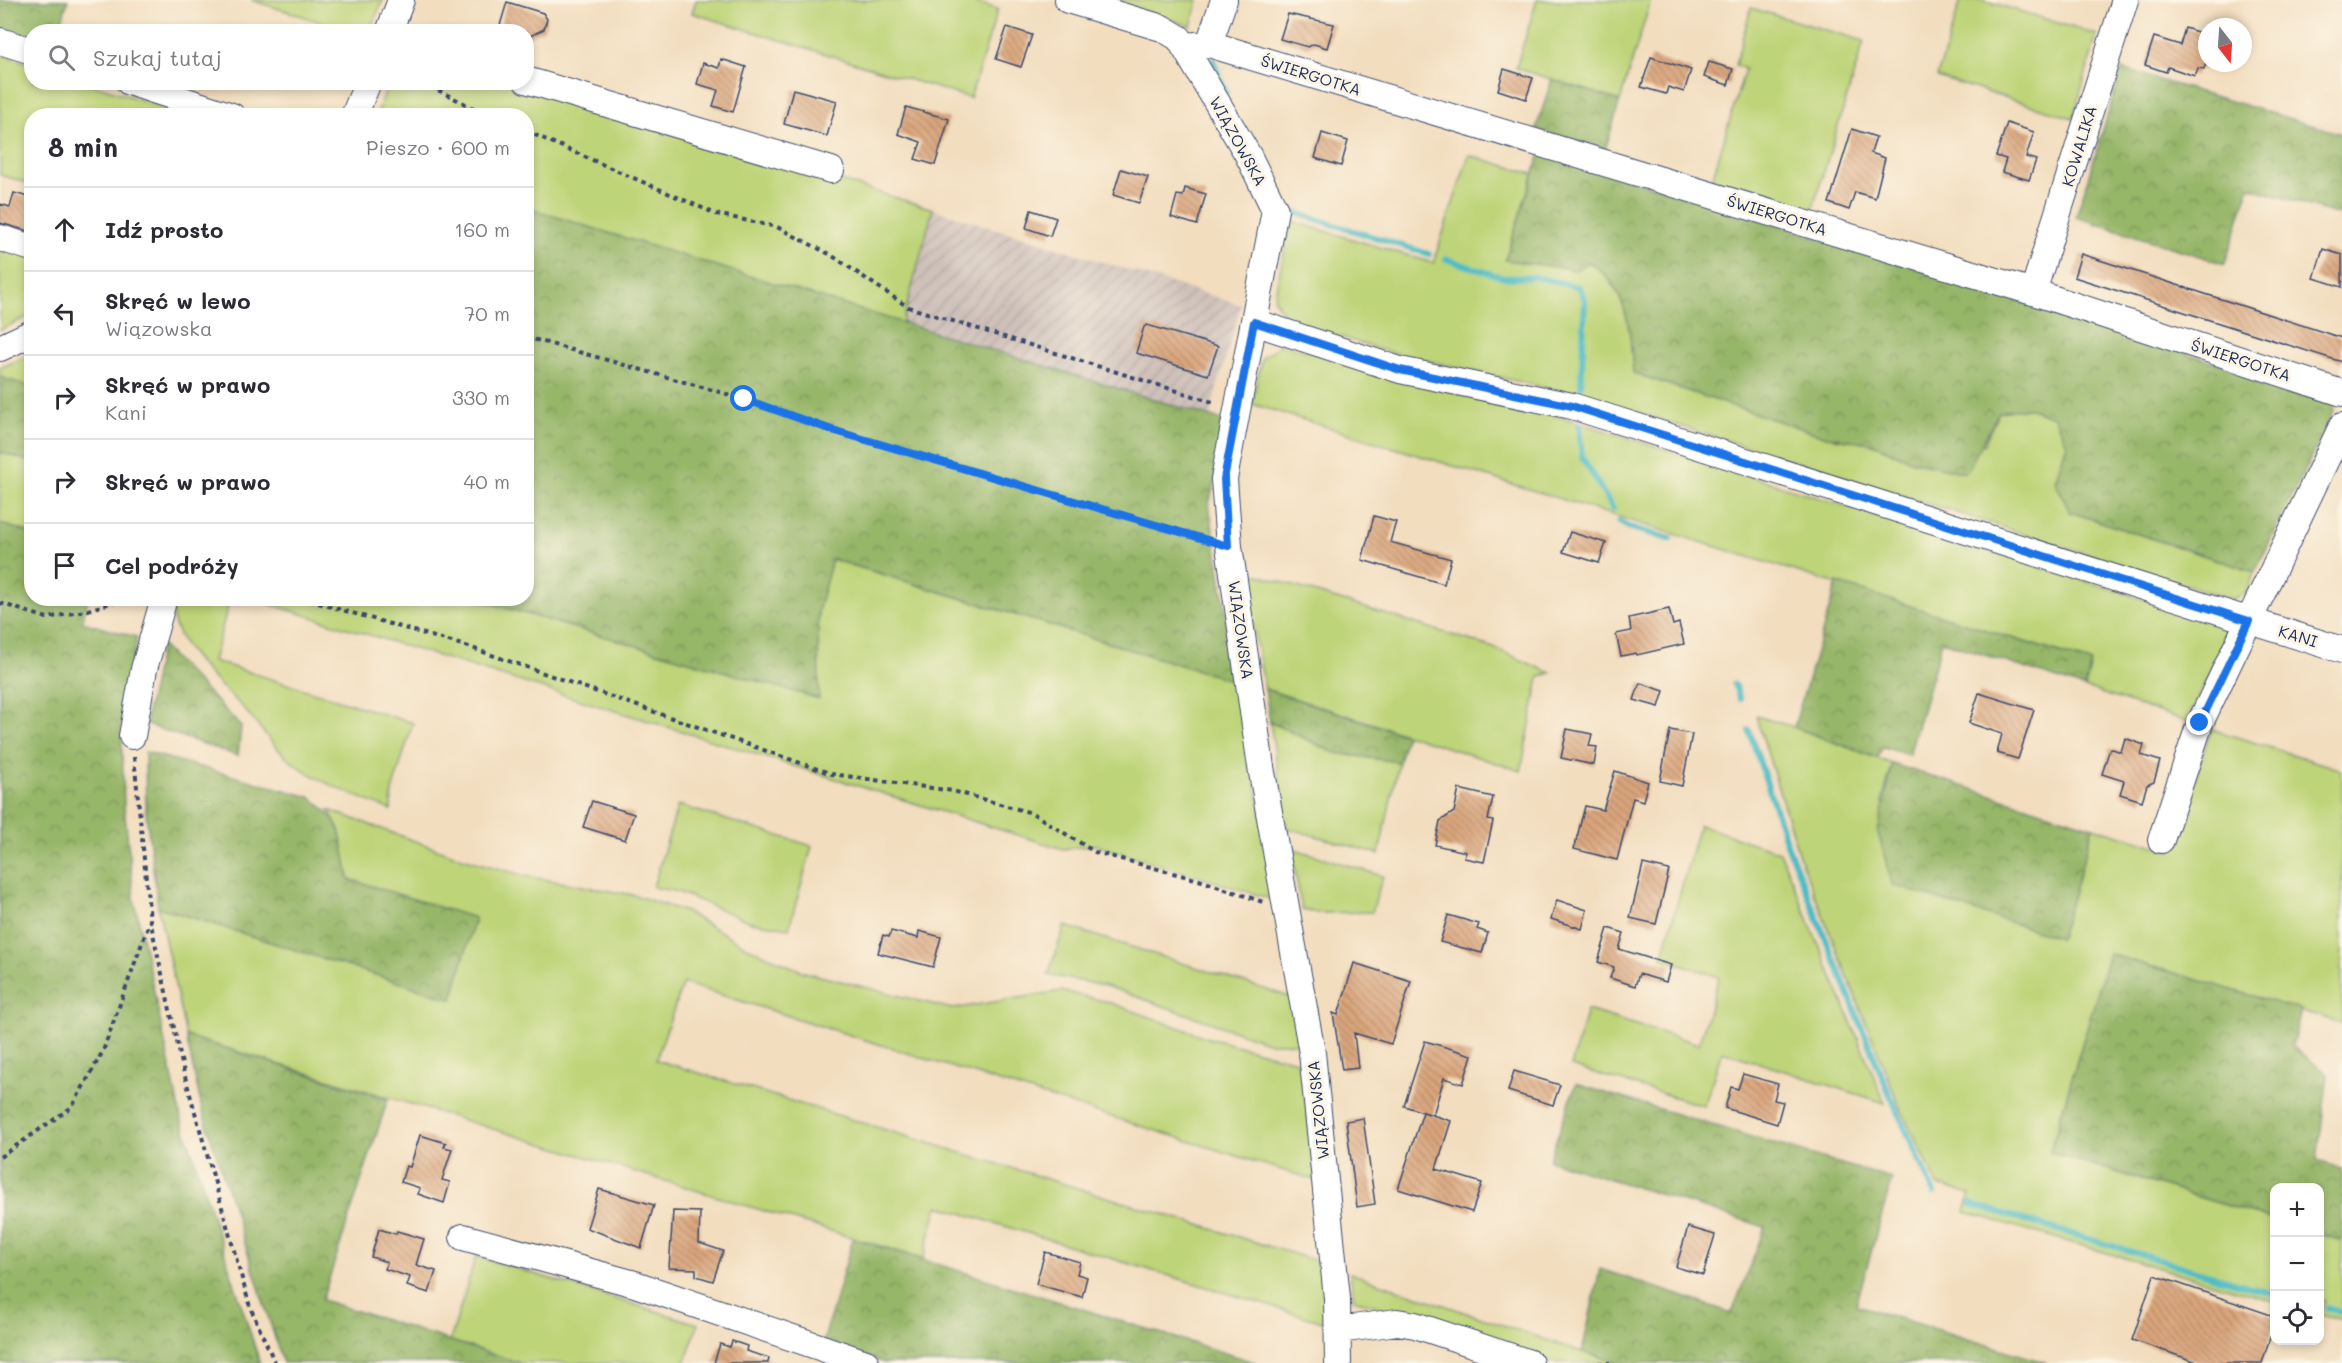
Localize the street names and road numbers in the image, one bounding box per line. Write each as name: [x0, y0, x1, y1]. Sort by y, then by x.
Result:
street label: ŚWIERGOTKA: [1258, 49, 1364, 100]
street label: WIĄZOWSKA: [1205, 92, 1272, 189]
street label: KOWALIKA: [2056, 103, 2101, 189]
street label: ŚWIERGOTKA: [1724, 189, 1830, 240]
street label: ŚWIERGOTKA: [2189, 334, 2294, 386]
street label: WIĄZOWSKA: [1224, 579, 1259, 681]
street label: KANI: [2276, 620, 2320, 651]
street label: WIĄZOWSKA: [1302, 1060, 1333, 1161]

